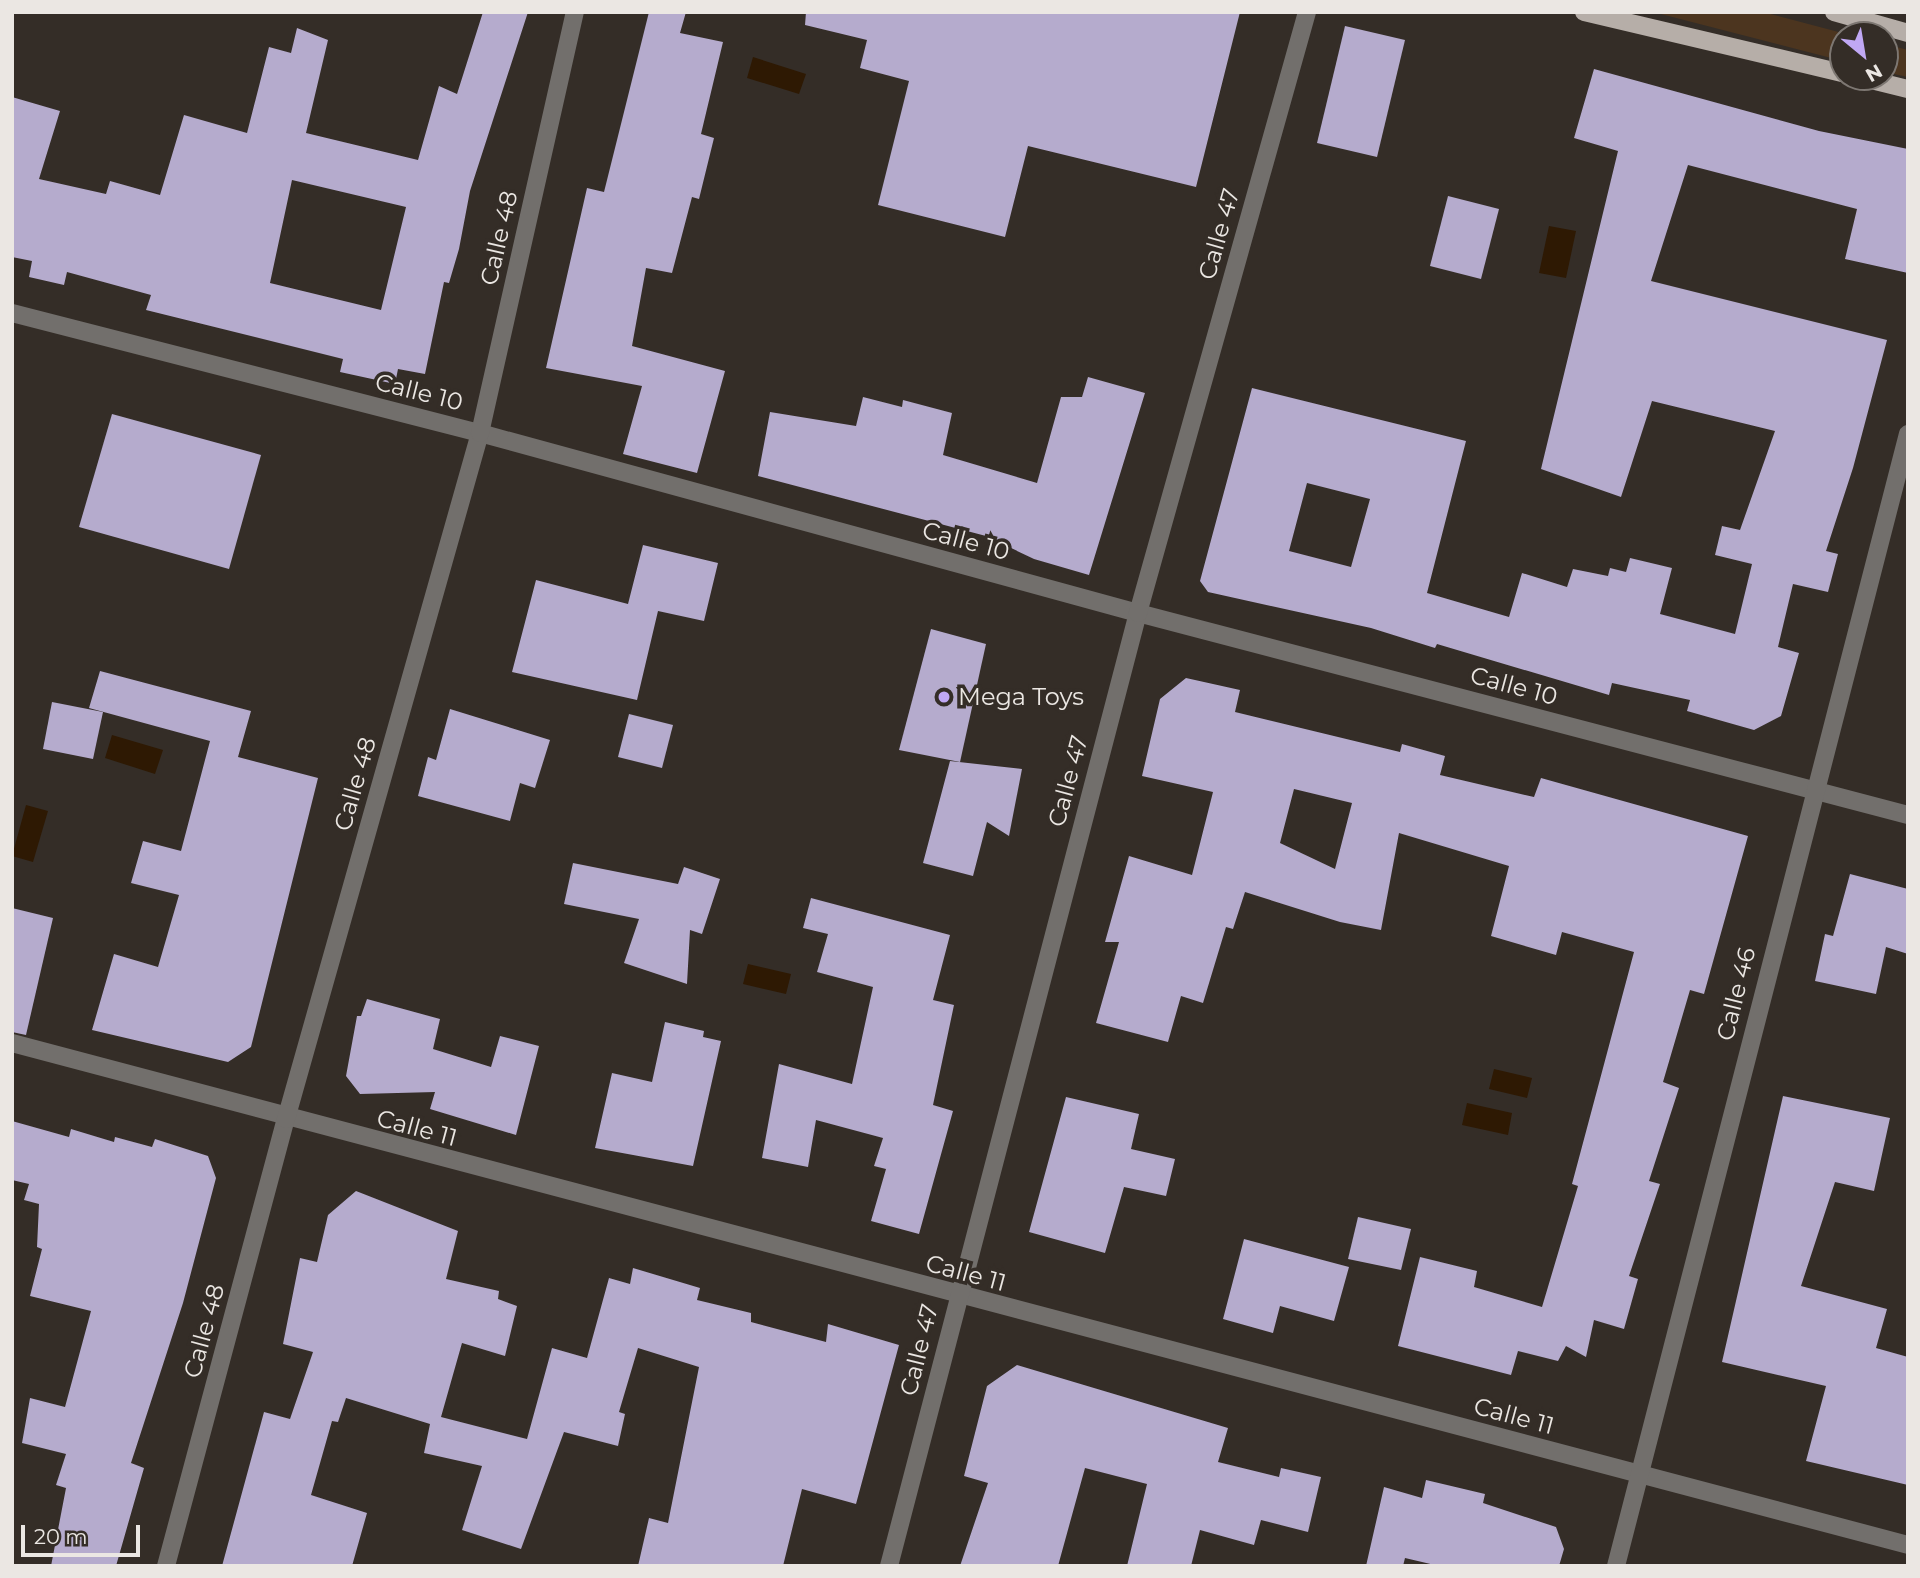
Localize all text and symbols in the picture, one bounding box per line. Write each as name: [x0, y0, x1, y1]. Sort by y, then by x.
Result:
north arrow: [1829, 21, 1899, 91]
text: N: [1861, 59, 1886, 87]
street label: Calle 47: [1192, 185, 1246, 283]
street label: Calle 48: [474, 188, 524, 288]
street label: Calle 10: [372, 367, 466, 417]
street label: Calle 10: [919, 516, 1013, 566]
street label: Calle 10: [1467, 661, 1561, 711]
place label: Mega Toys: [958, 683, 1084, 711]
marker: Mega Toys: [936, 689, 952, 705]
street label: Calle 47: [1042, 732, 1094, 830]
street label: Calle 48: [328, 734, 382, 834]
street label: Calle 46: [1711, 944, 1761, 1044]
street label: Calle 11: [374, 1103, 460, 1153]
street label: Calle 11: [923, 1248, 1009, 1298]
street label: Calle 48: [178, 1281, 230, 1381]
street label: Calle 47: [894, 1301, 944, 1399]
street label: Calle 11: [1471, 1391, 1557, 1441]
scale bar: [24, 1512, 144, 1556]
text: 20 m: [34, 1524, 88, 1549]

